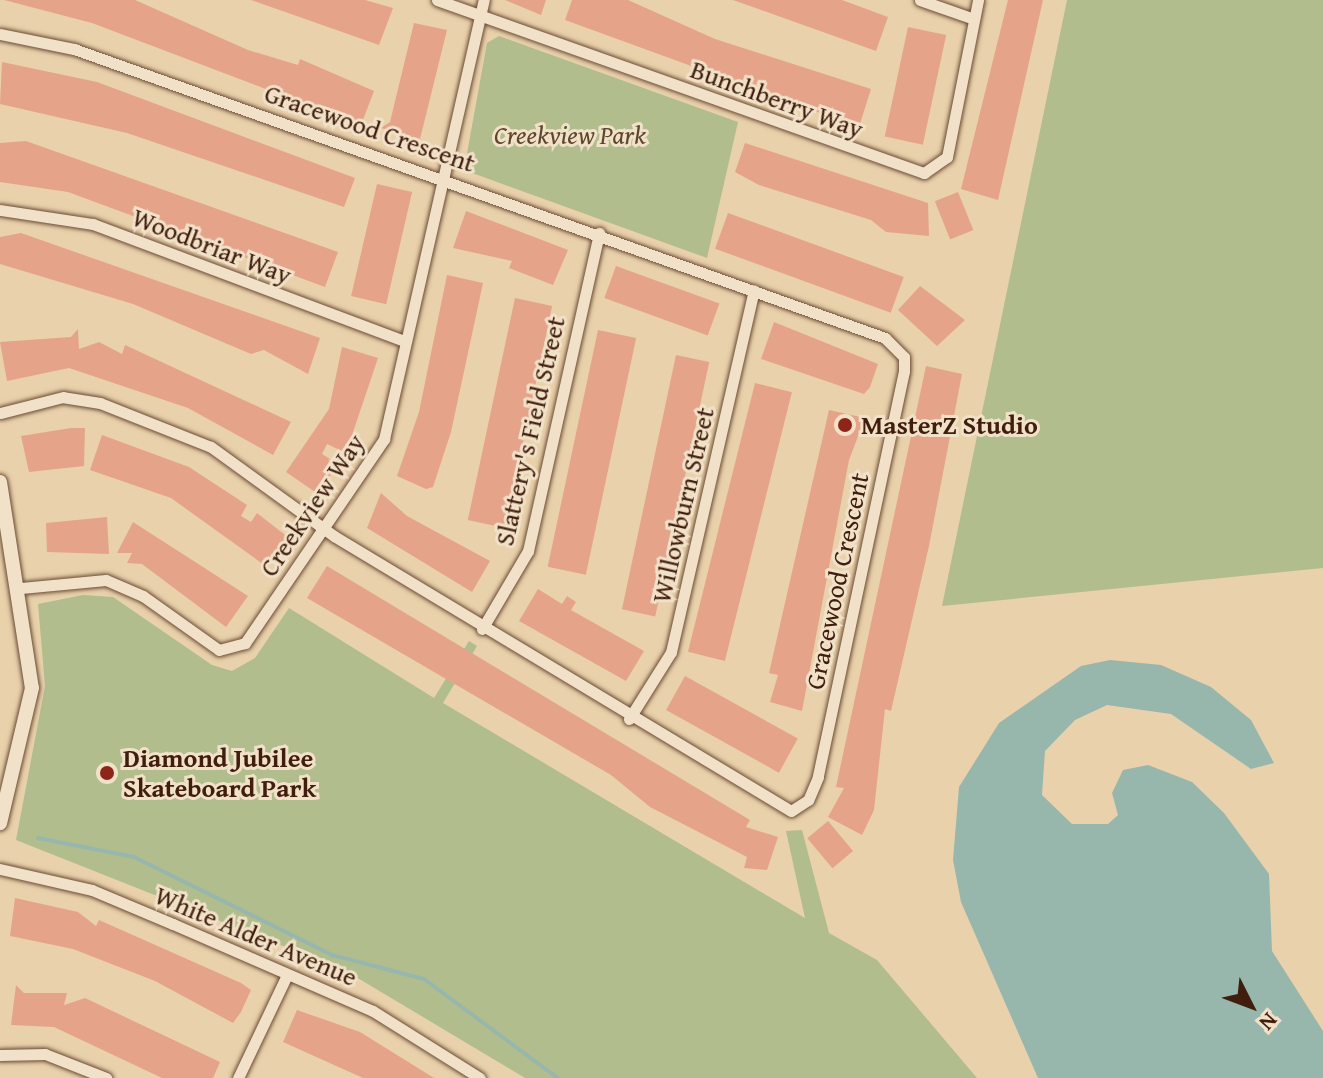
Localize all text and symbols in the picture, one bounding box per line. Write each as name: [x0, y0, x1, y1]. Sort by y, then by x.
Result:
street label: Bunchberry Way: [687, 53, 867, 145]
street label: Gracewood Crescent: [261, 77, 479, 179]
park label: Creekview Park: [494, 119, 646, 151]
street label: Woodbriar Way: [128, 201, 296, 291]
street label: Slattery's Field Street: [488, 313, 572, 549]
street label: Willowburn Street: [645, 404, 721, 606]
place label: MasterZ Studio: [861, 409, 1038, 441]
marker: MasterZ Studio: [836, 416, 854, 434]
street label: Creekview Way: [253, 428, 371, 582]
street label: Gracewood Crescent: [799, 470, 875, 692]
place label: Diamond Jubilee Skateboard Park: [123, 742, 316, 804]
marker: Diamond Jubilee Skateboard Park: [98, 764, 116, 782]
street label: White Alder Avenue: [150, 879, 362, 993]
north arrow: [1211, 966, 1291, 1046]
text: N: [1252, 1006, 1286, 1038]

